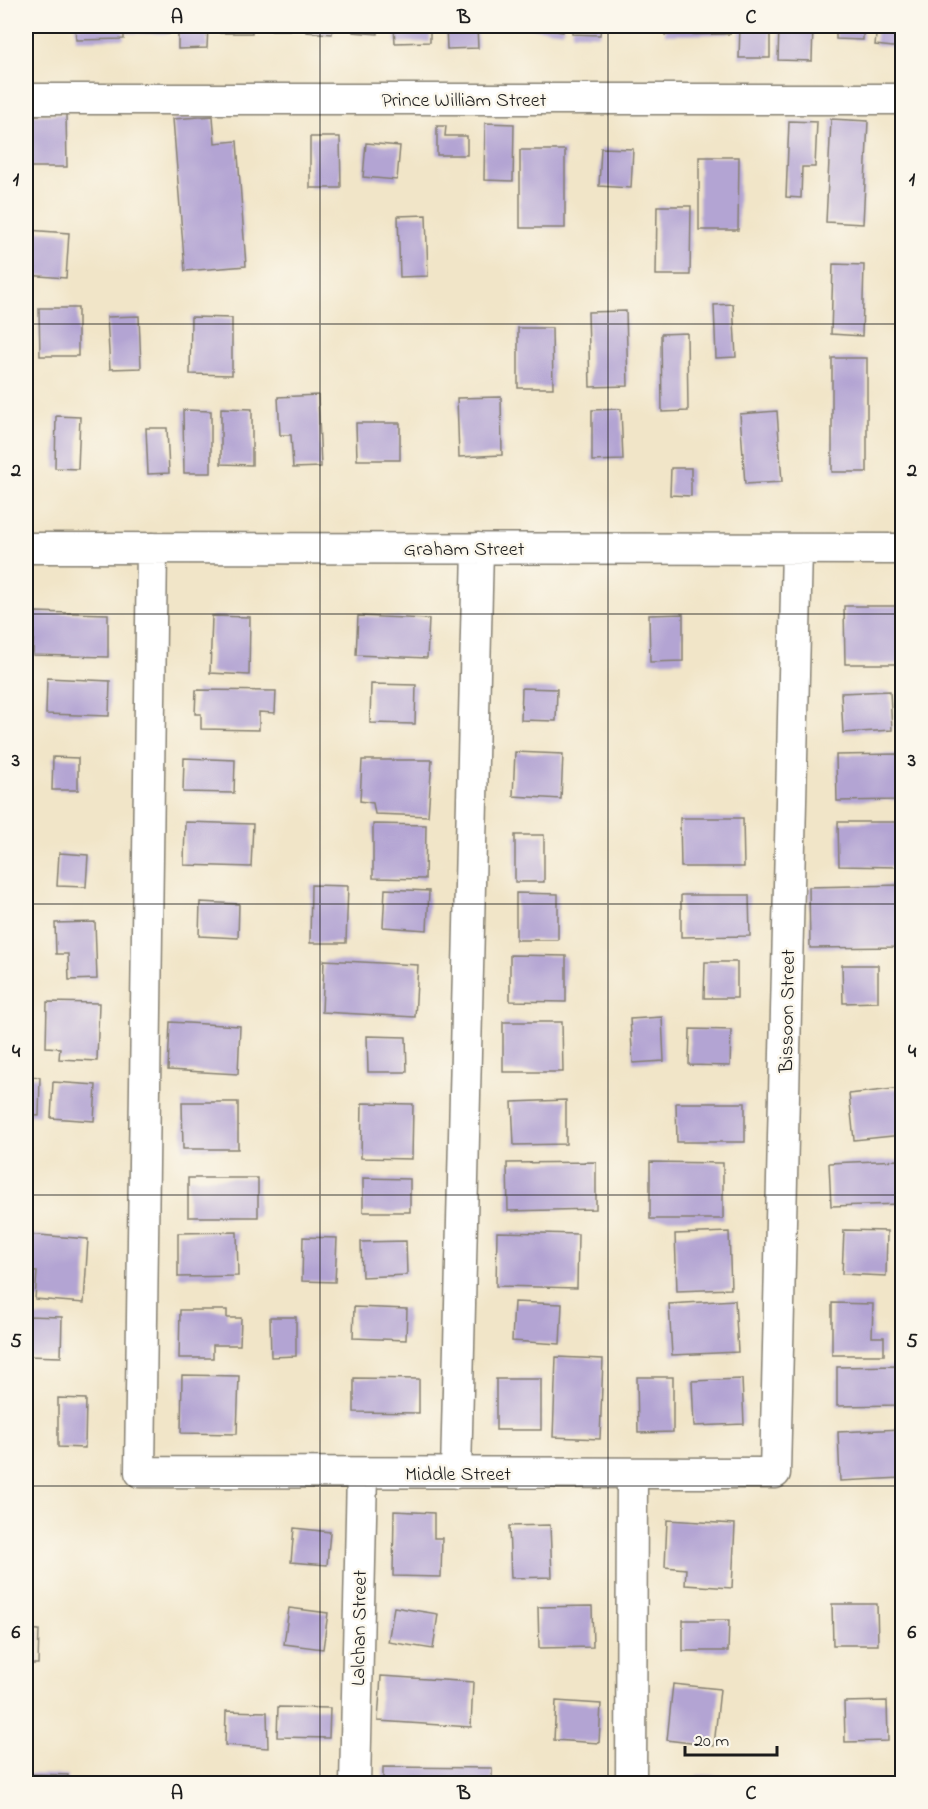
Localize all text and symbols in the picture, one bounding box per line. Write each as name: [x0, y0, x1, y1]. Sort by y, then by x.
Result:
text: A: [171, 4, 183, 33]
text: B: [456, 4, 471, 33]
text: C: [746, 4, 757, 33]
street label: Prince William Street: [381, 87, 547, 116]
text: 1: [13, 166, 20, 195]
text: 1: [909, 166, 916, 195]
text: 2: [10, 457, 21, 486]
text: 2: [906, 457, 917, 486]
street label: Graham Street: [404, 536, 525, 565]
text: 3: [11, 747, 20, 776]
text: 3: [907, 747, 916, 776]
street label: Bissoon Street: [773, 949, 804, 1074]
text: 4: [12, 1038, 21, 1067]
text: 4: [908, 1038, 917, 1067]
text: 5: [10, 1328, 22, 1357]
text: 5: [906, 1328, 918, 1357]
street label: Middle Street: [405, 1461, 511, 1490]
street label: Lalchan Street: [345, 1570, 376, 1686]
text: 6: [12, 1619, 21, 1648]
text: 6: [908, 1619, 917, 1648]
scale bar: [685, 1719, 776, 1757]
text: 20 m: [694, 1729, 729, 1755]
text: A: [171, 1780, 183, 1809]
text: B: [456, 1780, 471, 1809]
text: C: [746, 1780, 757, 1809]

